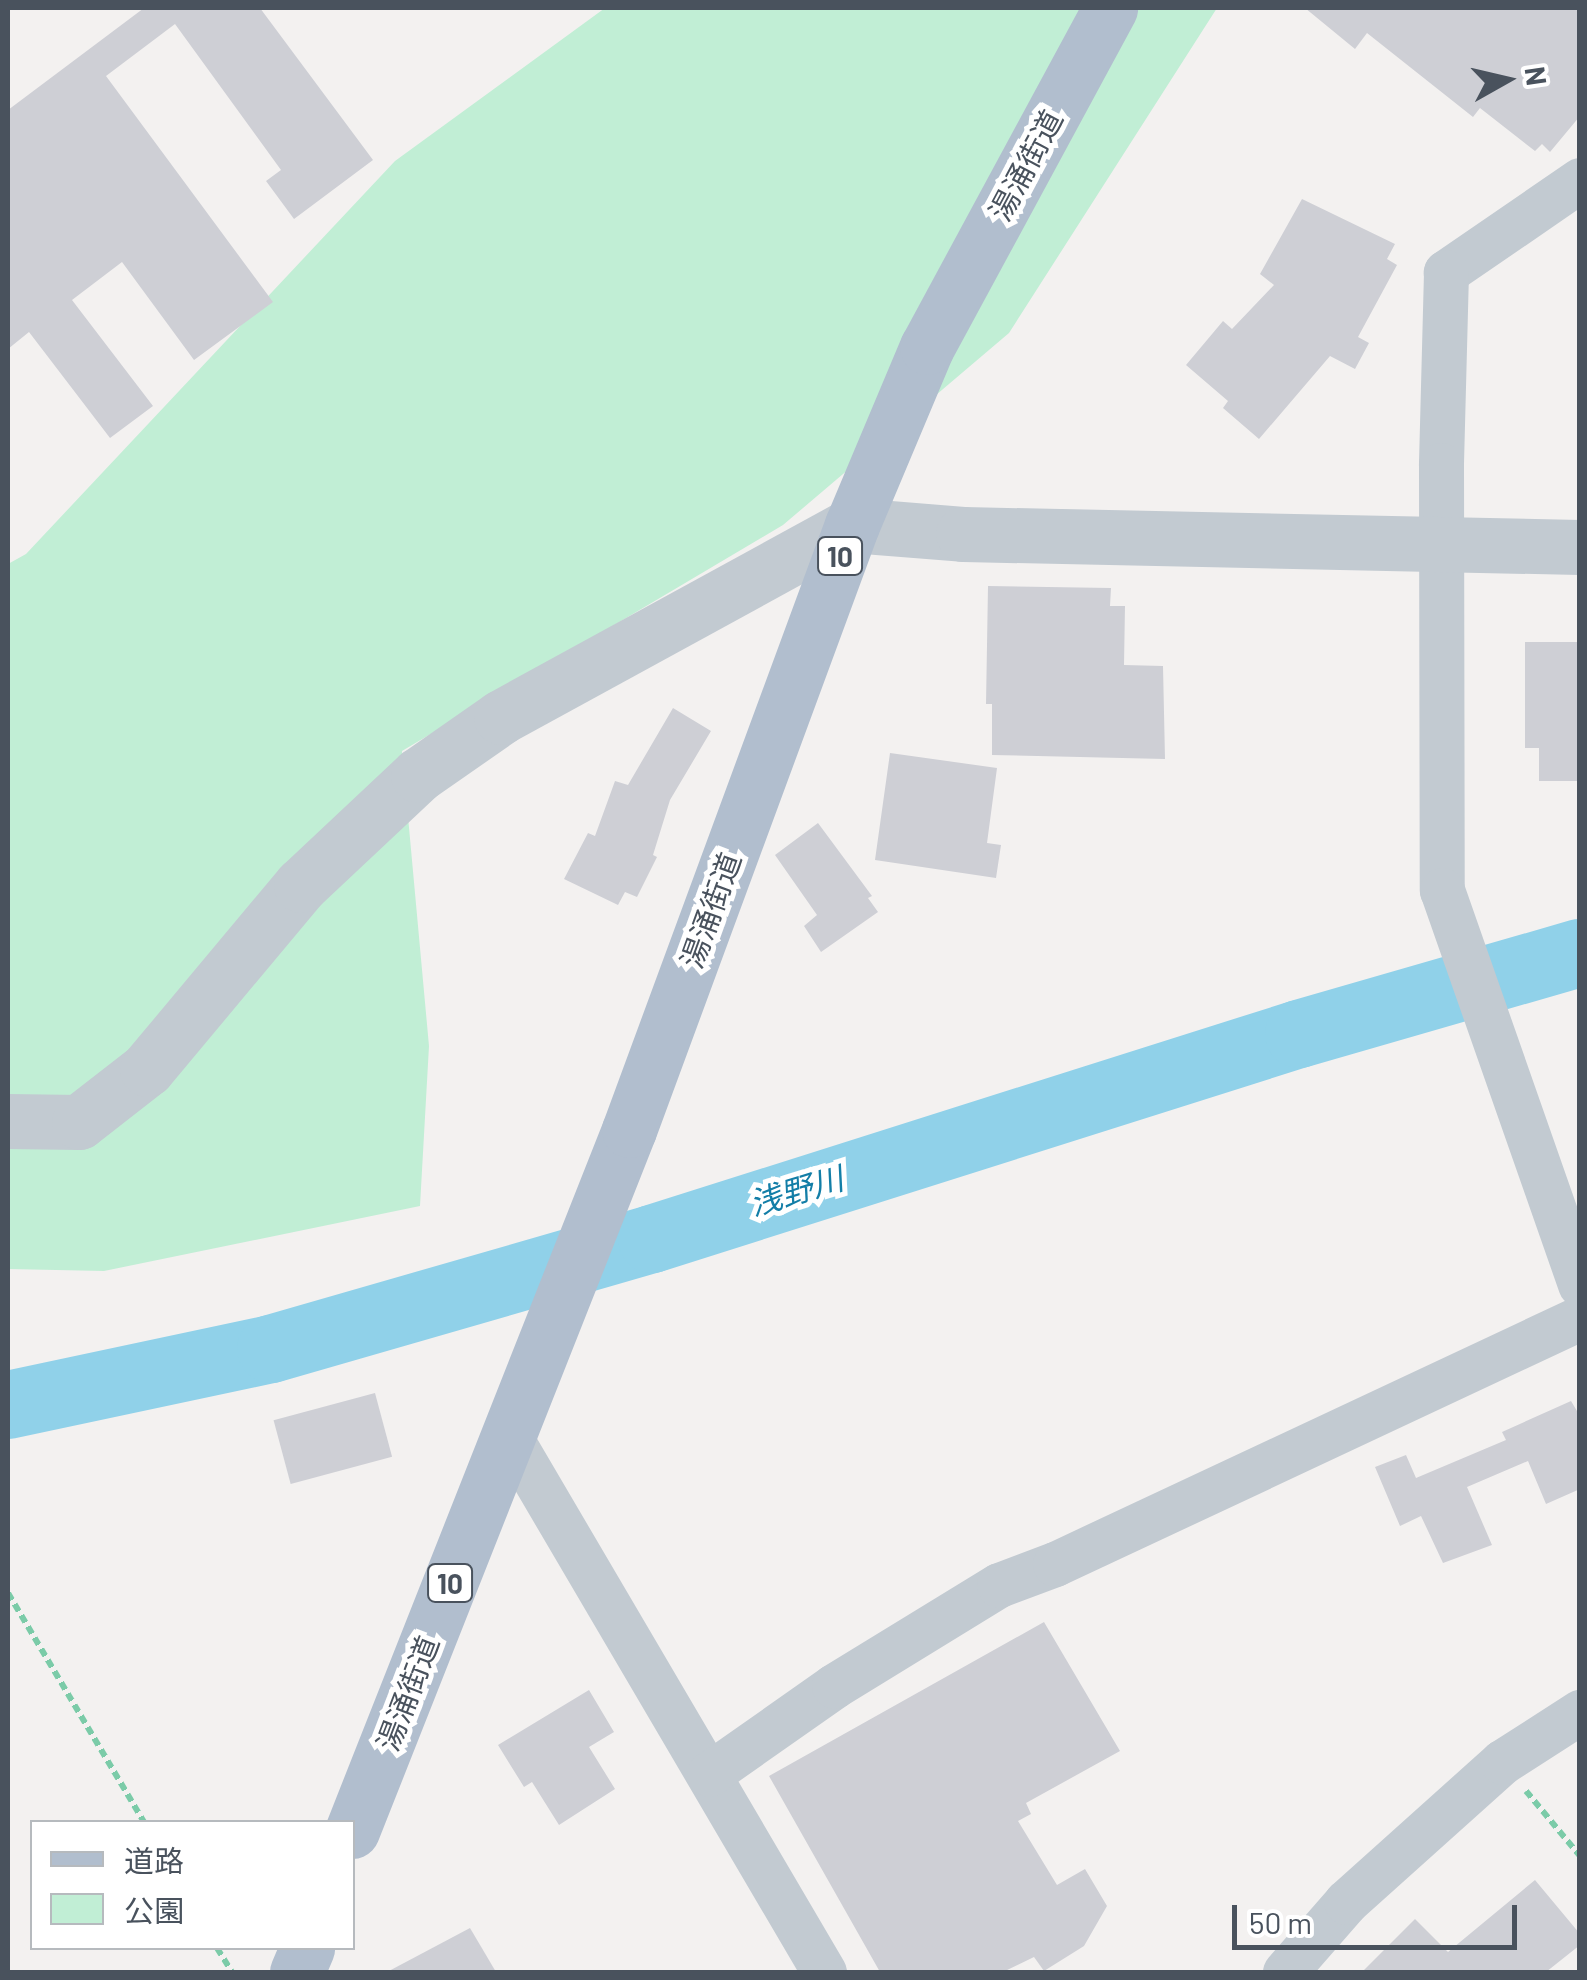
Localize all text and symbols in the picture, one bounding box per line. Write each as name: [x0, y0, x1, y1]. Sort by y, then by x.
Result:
north arrow: [1457, 30, 1557, 130]
text: N: [1519, 64, 1555, 87]
street label: 湯涌街道: [981, 104, 1069, 226]
road number: 10: [815, 533, 865, 579]
street label: 湯涌街道: [673, 847, 747, 973]
water label: 浅野川: [744, 1158, 848, 1222]
road number: 10: [425, 1560, 475, 1606]
street label: 湯涌街道: [369, 1631, 445, 1755]
legend: [30, 1820, 355, 1950]
text: 道路: [124, 1842, 184, 1878]
scale bar: [1237, 1885, 1522, 1947]
text: 公園: [124, 1892, 184, 1928]
text: 50 m: [1249, 1904, 1312, 1940]

